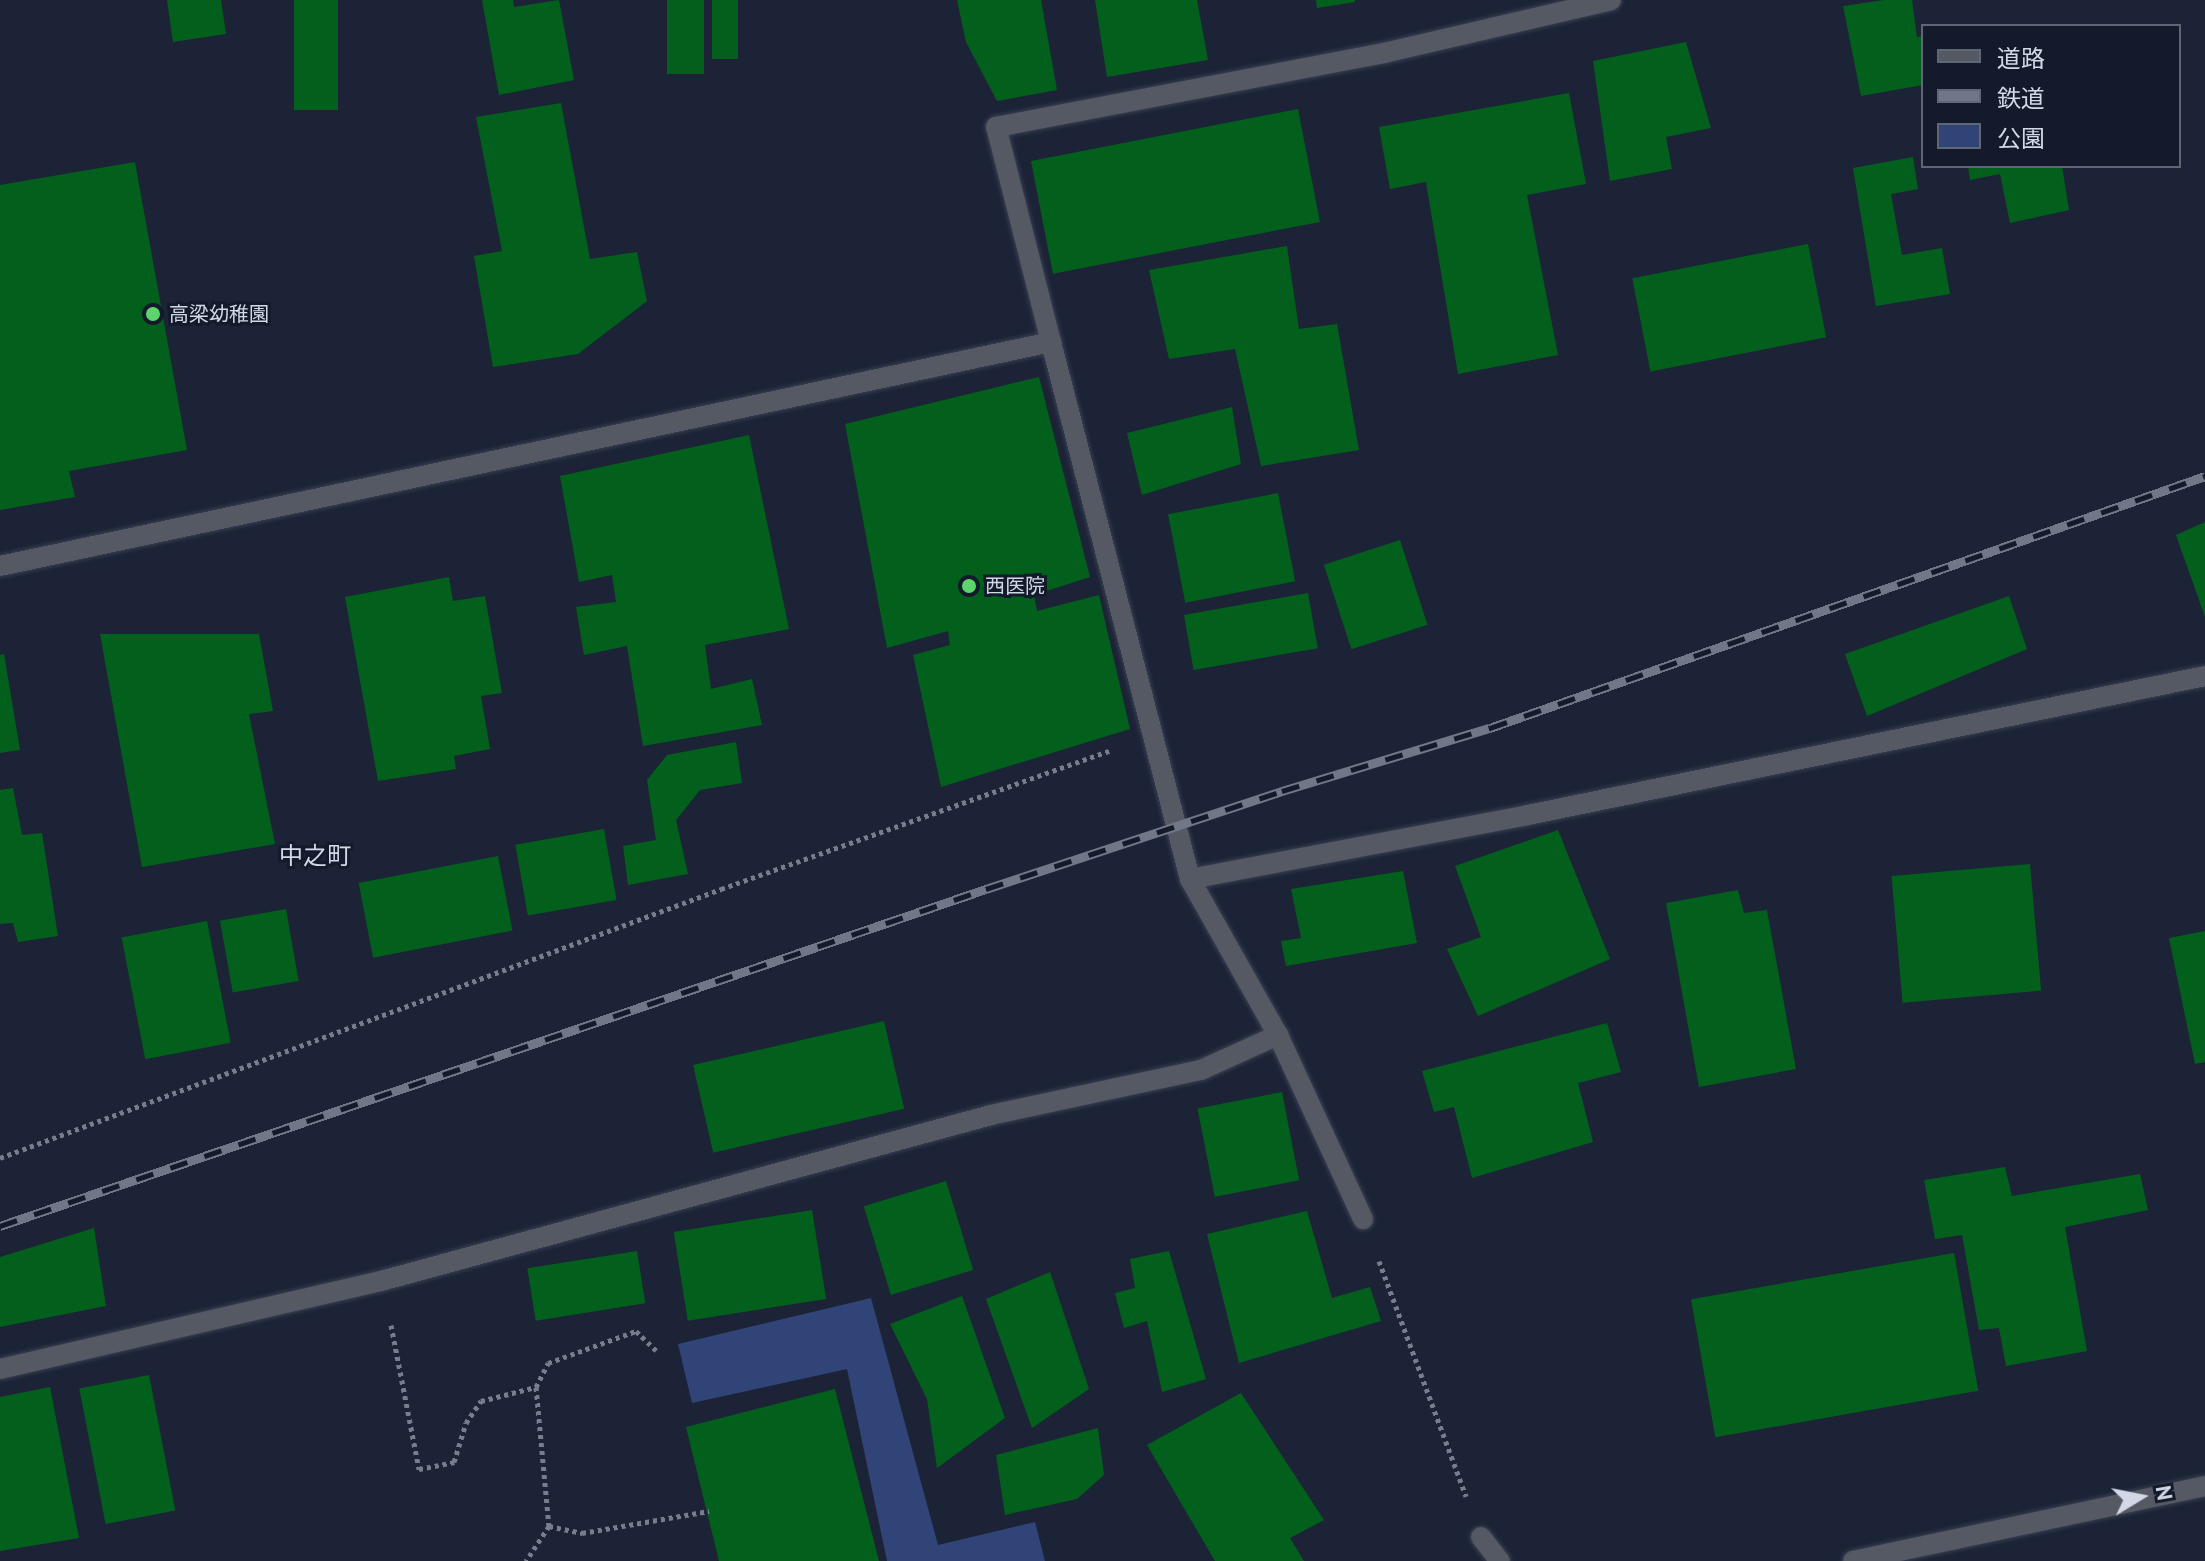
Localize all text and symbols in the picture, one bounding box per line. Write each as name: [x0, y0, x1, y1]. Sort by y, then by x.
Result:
legend: [1921, 24, 2181, 168]
text: 道路: [1997, 43, 2045, 74]
text: 鉄道: [1997, 83, 2045, 114]
text: 公園: [1997, 123, 2045, 154]
place label: 高梁幼稚園: [169, 302, 269, 326]
marker: 高梁幼稚園: [144, 305, 162, 323]
place label: 西医院: [985, 574, 1045, 598]
marker: 西医院: [960, 577, 978, 595]
district label: 中之町: [279, 842, 351, 870]
north arrow: [2101, 1457, 2181, 1537]
text: N: [2150, 1483, 2180, 1502]

